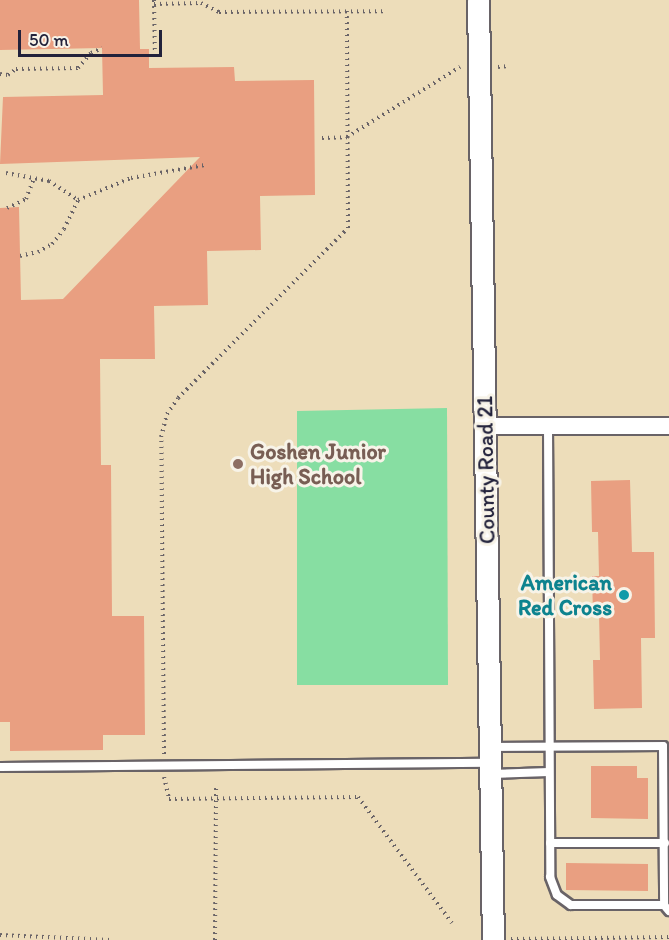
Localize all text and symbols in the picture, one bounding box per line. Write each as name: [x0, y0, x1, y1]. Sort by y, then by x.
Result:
scale bar: [21, 18, 165, 56]
text: 50 m: [29, 29, 69, 51]
street label: County Road 21: [472, 396, 500, 544]
place label: Goshen Junior High School: [250, 438, 386, 490]
marker: Goshen Junior High School: [231, 457, 245, 471]
place label: American Red Cross: [518, 569, 612, 620]
marker: American Red Cross: [617, 588, 631, 602]

